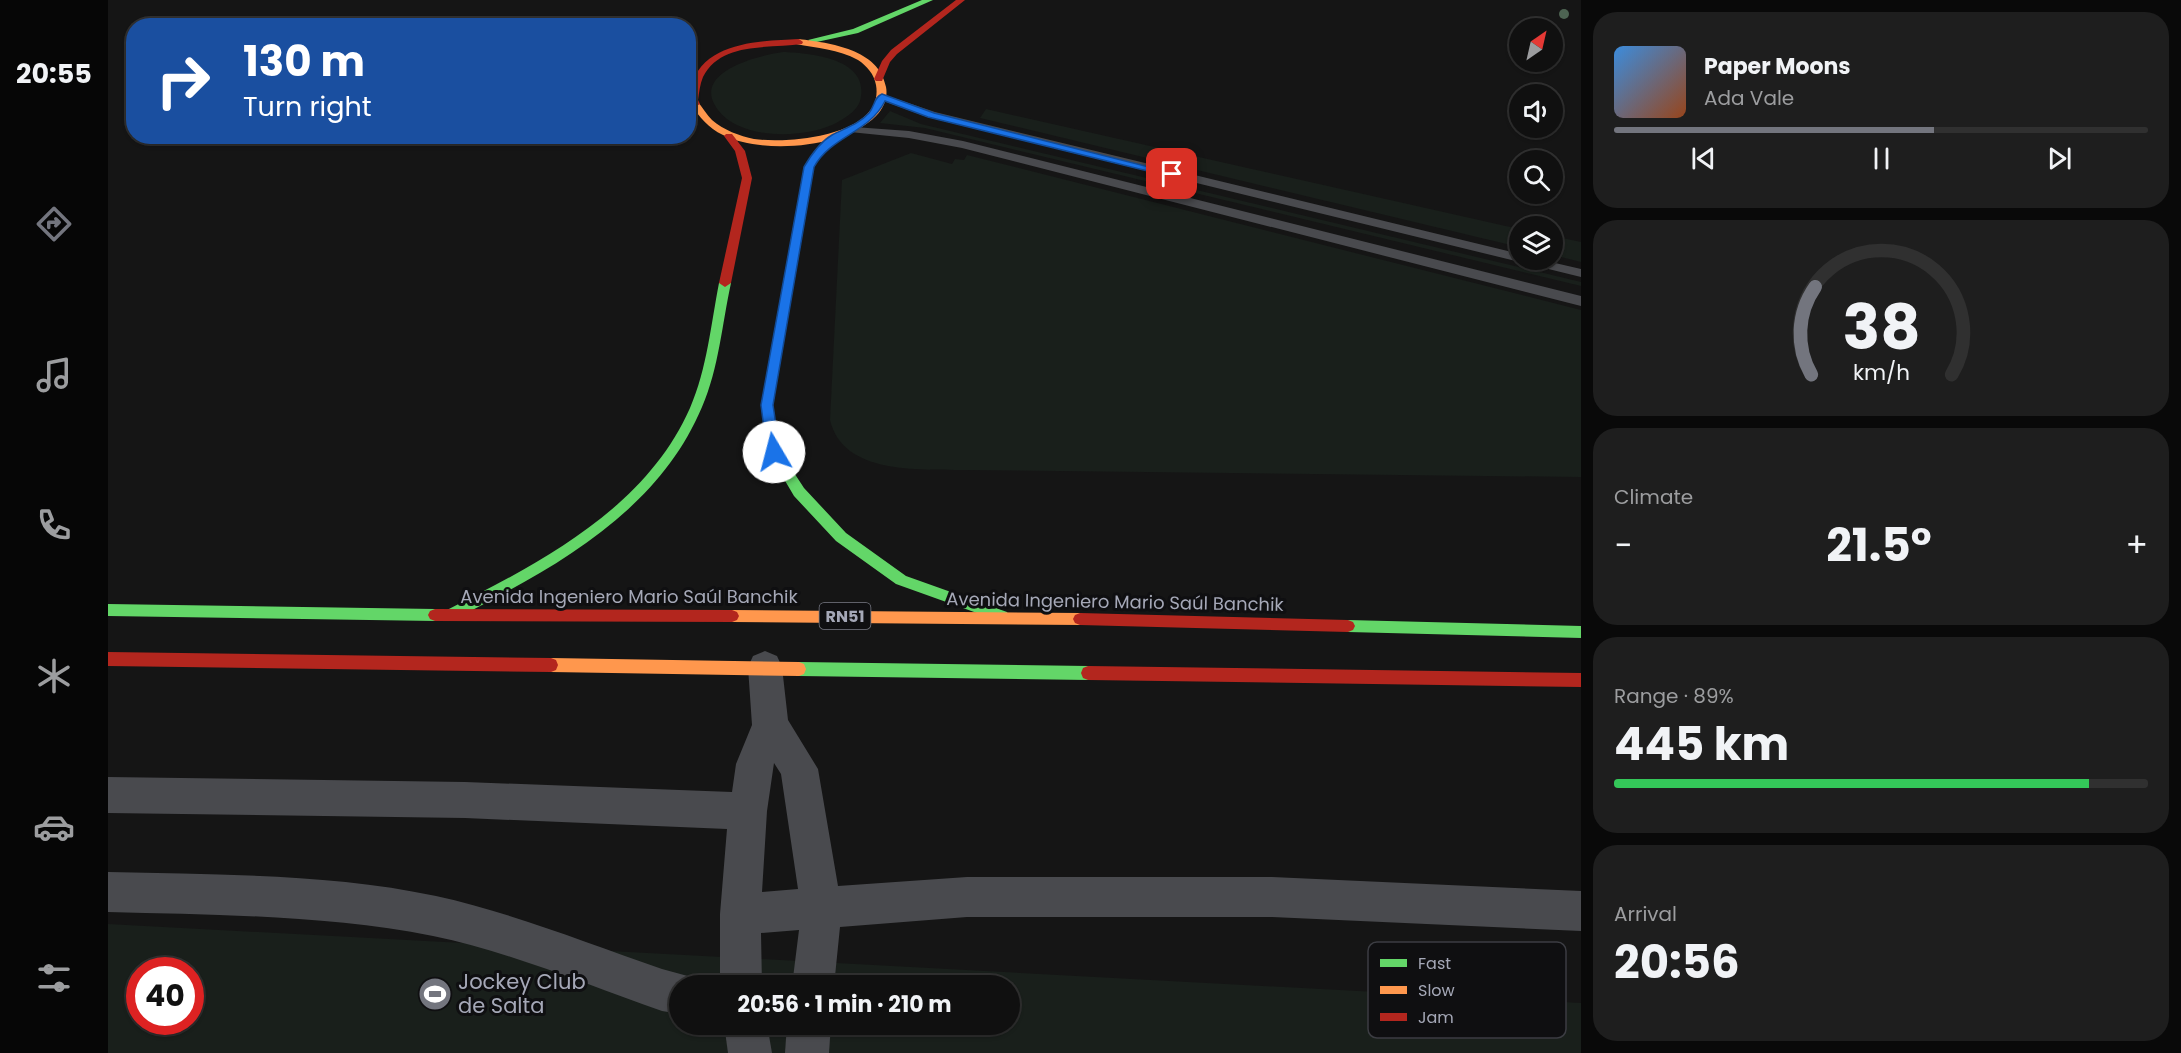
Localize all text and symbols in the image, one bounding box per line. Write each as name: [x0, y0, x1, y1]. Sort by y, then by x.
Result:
north arrow: [1509, 18, 1563, 72]
map controls: [1509, 18, 1563, 270]
text: 130 m: [243, 32, 365, 91]
icon: right: [144, 42, 222, 120]
text: Paper Moons: [1704, 51, 1851, 82]
text: 20:55: [16, 55, 92, 92]
button: sound: [1509, 84, 1563, 138]
text: Ada Vale: [1704, 84, 1794, 112]
text: Turn right: [243, 88, 372, 125]
icon: previous: [1687, 142, 1720, 175]
icon: pause: [1865, 142, 1898, 175]
icon: next: [2043, 142, 2076, 175]
pin: [1146, 148, 1197, 199]
button: search: [1509, 150, 1563, 204]
icon: arrive: [1155, 157, 1188, 190]
icon: directions: [33, 203, 75, 245]
button: layers: [1509, 216, 1563, 270]
text: 38: [1842, 283, 1920, 371]
icon: music: [33, 354, 75, 396]
text: km/h: [1852, 358, 1910, 389]
position arrow: [742, 420, 806, 484]
text: Climate: [1614, 483, 1693, 511]
icon: phone: [33, 504, 75, 546]
text: 21.5°: [1826, 514, 1932, 577]
text: −: [1614, 522, 1632, 569]
text: +: [2125, 522, 2148, 569]
street label: Avenida Ingeniero Mario Saúl Banchik: [460, 584, 798, 609]
street label: Avenida Ingeniero Mario Saúl Banchik: [946, 586, 1285, 617]
road number: RN51: [820, 603, 870, 629]
icon: climate: [33, 655, 75, 697]
text: Range · 89%: [1614, 682, 1734, 710]
text: 445 km: [1614, 713, 1789, 776]
icon: car: [33, 806, 75, 848]
text: Arrival: [1614, 900, 1677, 928]
text: 20:56: [1614, 931, 1740, 994]
legend: [1368, 942, 1566, 1038]
text: Fast: [1418, 952, 1451, 975]
icon: filters: [33, 957, 75, 999]
speed limit sign: 40: [126, 957, 204, 1035]
place label: Jockey Club de Salta: [458, 967, 586, 1020]
sports icon: Jockey Club de Salta: [417, 976, 453, 1012]
text: Slow: [1418, 979, 1455, 1002]
text: 20:56 · 1 min · 210 m: [738, 989, 951, 1020]
text: Jam: [1418, 1006, 1454, 1029]

